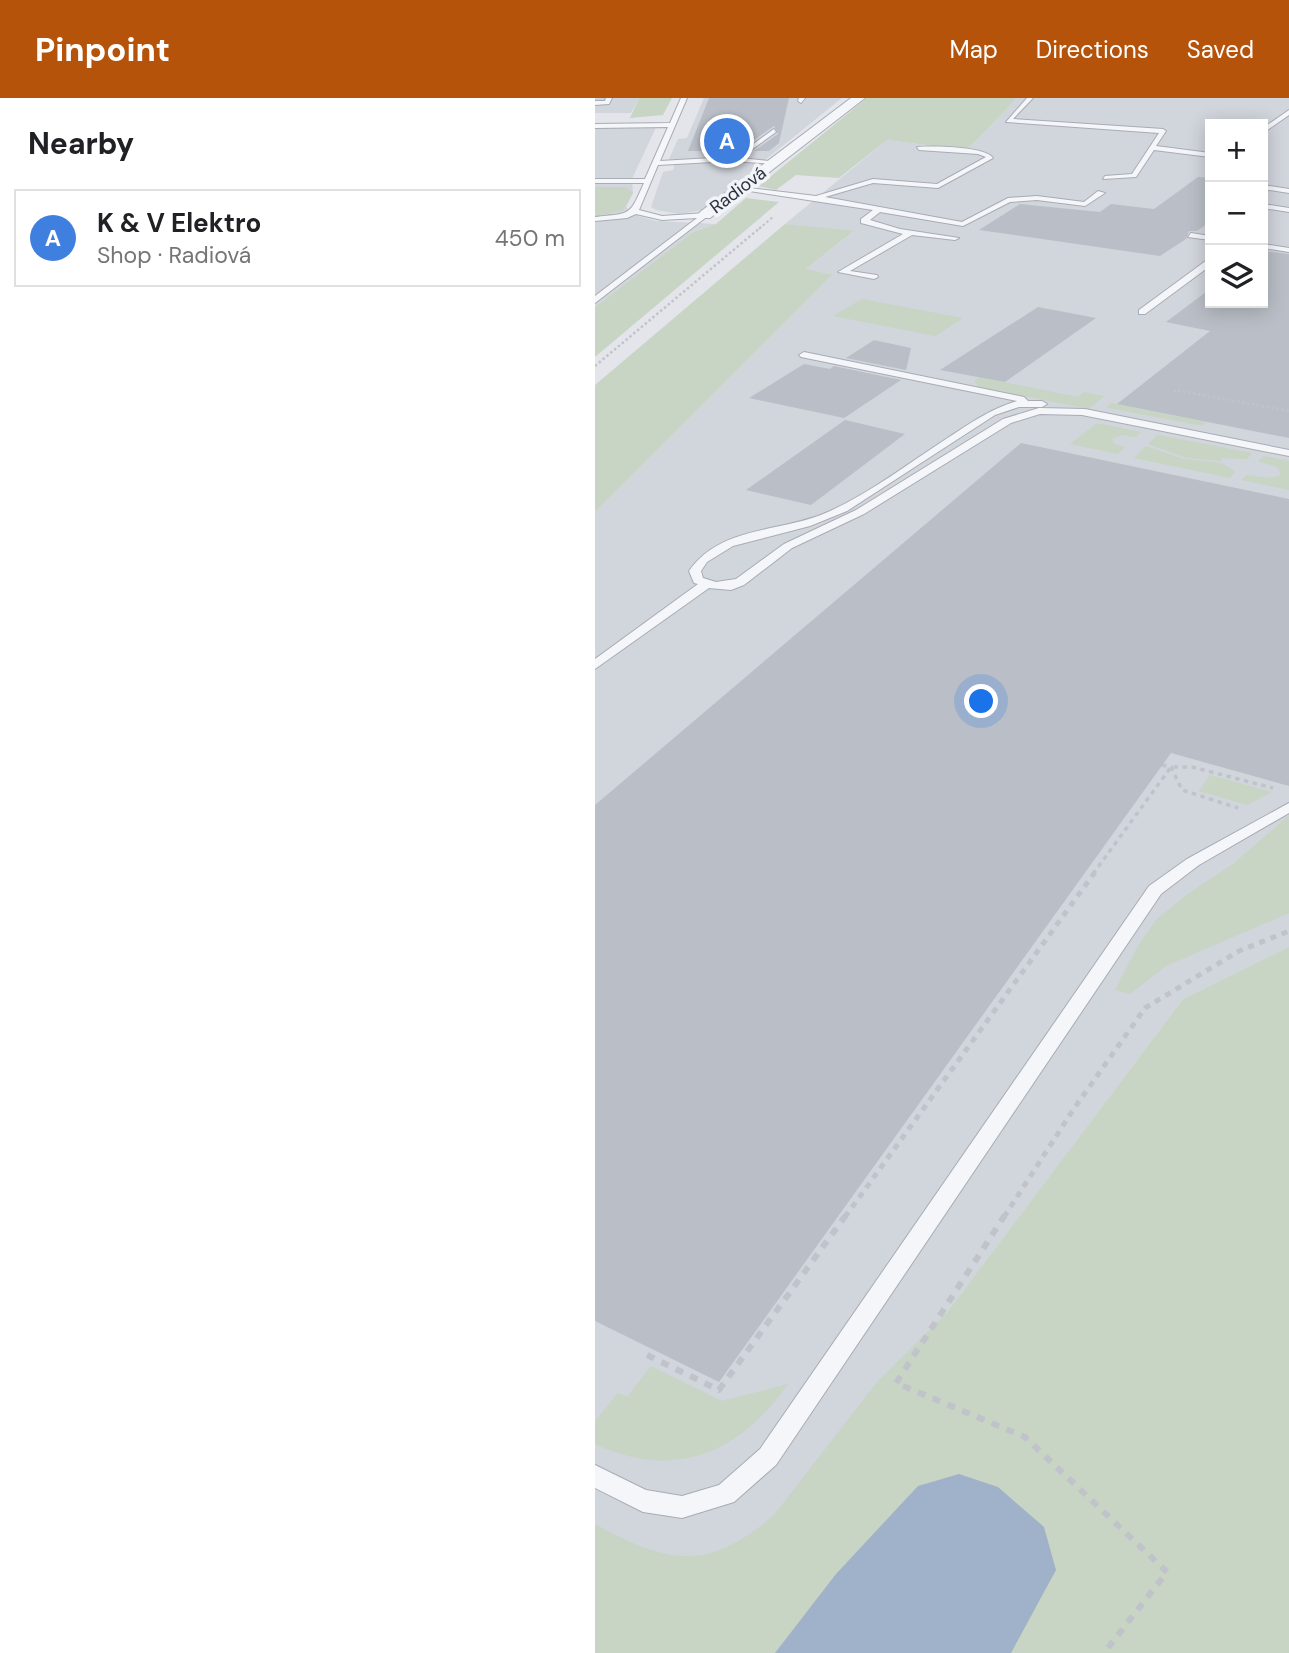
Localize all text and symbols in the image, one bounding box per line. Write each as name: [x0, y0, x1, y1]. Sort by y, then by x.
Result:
text: Pinpoint: [35, 28, 170, 71]
text: Map: [950, 34, 998, 65]
text: Directions: [1036, 34, 1149, 65]
text: Saved: [1187, 34, 1254, 65]
pin: A: [704, 115, 750, 167]
map controls: [1205, 119, 1268, 308]
button: +: [1205, 119, 1268, 182]
text: Nearby: [28, 124, 134, 163]
street label: Radiová: [705, 161, 771, 219]
button: −: [1205, 182, 1268, 245]
text: K & V Elektro: [97, 206, 261, 240]
text: A: [45, 223, 61, 253]
text: 450 m: [495, 223, 565, 253]
text: Shop · Radiová: [97, 240, 251, 270]
button: layers: [1205, 245, 1268, 308]
your location: [964, 684, 998, 718]

